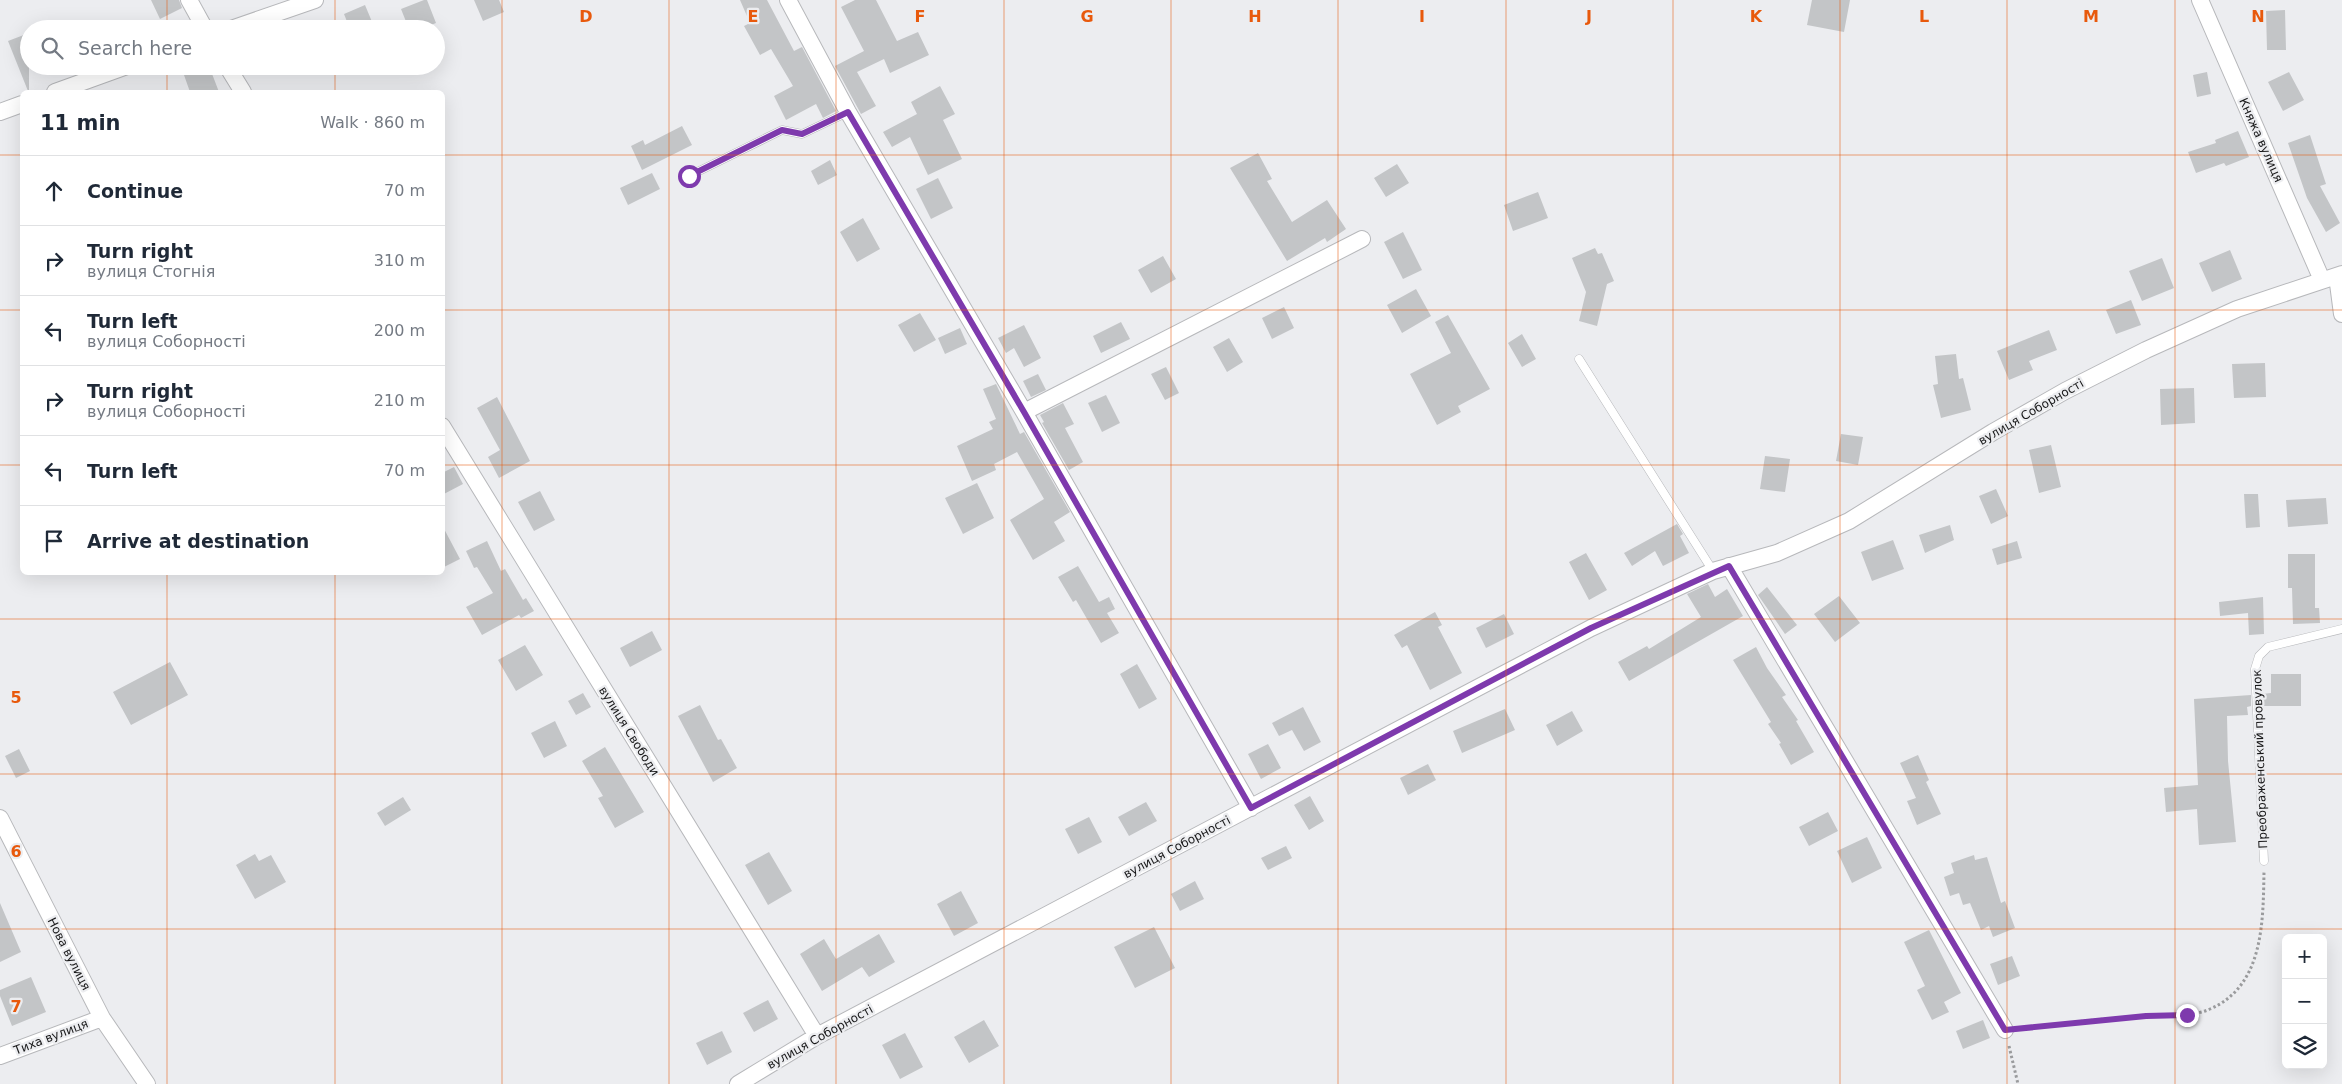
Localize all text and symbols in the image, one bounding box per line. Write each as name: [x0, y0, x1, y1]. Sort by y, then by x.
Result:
text: D: [579, 7, 593, 26]
text: E: [748, 7, 758, 26]
text: F: [915, 7, 925, 26]
text: G: [1080, 7, 1094, 26]
text: H: [1248, 7, 1262, 26]
text: I: [1419, 7, 1425, 26]
text: J: [1585, 7, 1592, 26]
text: K: [1750, 7, 1763, 26]
text: L: [1919, 7, 1929, 26]
text: M: [2083, 7, 2099, 26]
text: N: [2251, 7, 2265, 26]
search box: [20, 20, 445, 75]
icon: search: [38, 34, 66, 62]
text: Search here: [78, 37, 192, 59]
street label: Княжа вулиця: [2236, 96, 2286, 184]
text: 11 min: [40, 111, 121, 135]
text: Walk · 860 m: [320, 113, 425, 132]
route start: [678, 165, 701, 188]
icon: ahead: [40, 177, 68, 205]
text: Continue: [87, 180, 183, 202]
text: 70 m: [384, 181, 425, 200]
text: Turn right: [87, 240, 193, 262]
icon: right: [40, 247, 68, 275]
text: 310 m: [374, 251, 425, 270]
text: вулиця Стогнія: [87, 262, 215, 281]
text: Turn left: [87, 310, 178, 332]
icon: left: [40, 317, 68, 345]
text: 200 m: [374, 321, 425, 340]
text: вулиця Соборності: [87, 332, 246, 351]
street label: вулиця Соборності: [1976, 376, 2086, 448]
text: Turn right: [87, 380, 193, 402]
icon: right: [40, 387, 68, 415]
text: 210 m: [374, 391, 425, 410]
text: вулиця Соборності: [87, 402, 246, 421]
icon: left: [40, 457, 68, 485]
text: Turn left: [87, 460, 178, 482]
text: 70 m: [384, 461, 425, 480]
icon: arrive: [40, 527, 68, 555]
text: Arrive at destination: [87, 530, 309, 552]
street label: Преображенський провулок: [2250, 669, 2270, 849]
street label: вулиця Свободи: [596, 684, 662, 778]
text: 5: [10, 688, 22, 707]
street label: вулиця Соборності: [1121, 813, 1233, 881]
text: 6: [10, 842, 22, 861]
street label: Нова вулиця: [45, 915, 93, 993]
map controls: [2282, 934, 2327, 1069]
button: +: [2282, 934, 2327, 979]
button: −: [2282, 979, 2327, 1024]
text: 7: [10, 997, 22, 1016]
street label: вулиця Соборності: [765, 1002, 875, 1072]
route end: [2176, 1004, 2199, 1027]
street label: Тиха вулиця: [11, 1016, 90, 1058]
button: layers: [2282, 1024, 2327, 1069]

